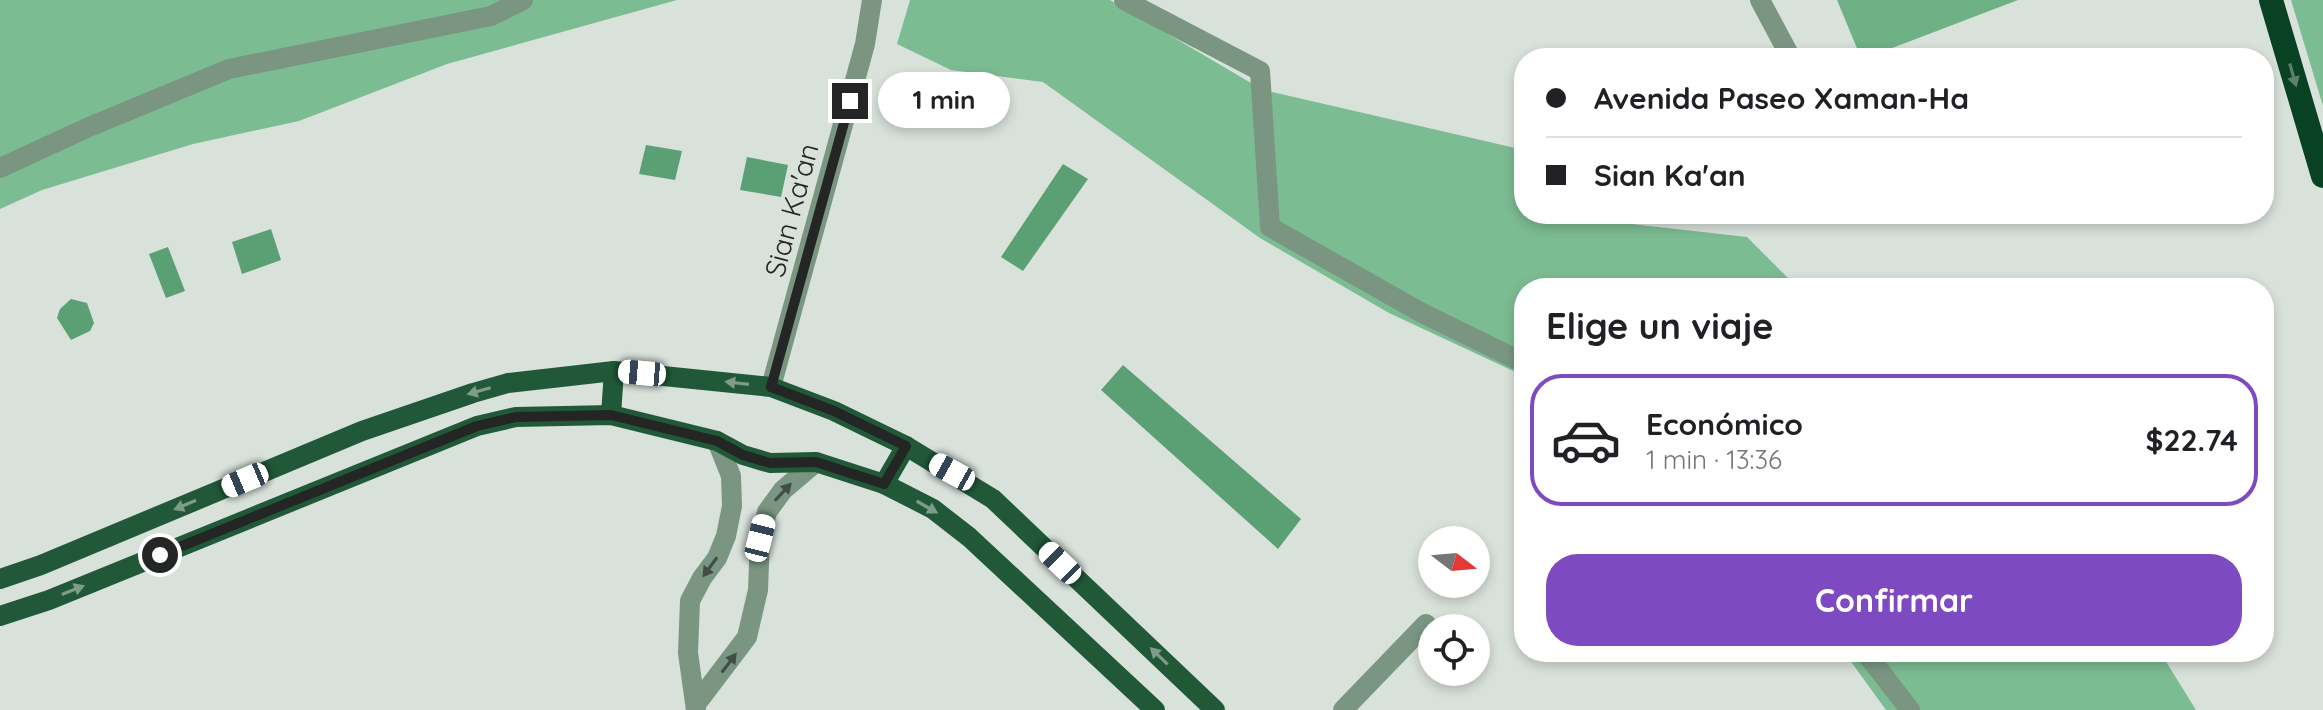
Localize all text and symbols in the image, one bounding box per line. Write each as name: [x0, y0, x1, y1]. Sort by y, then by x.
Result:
one-way arrow: [2287, 63, 2300, 87]
callout: 1 min: [878, 73, 1010, 129]
text: Avenida Paseo Xaman-Ha: [1594, 79, 1969, 117]
route end: [832, 83, 868, 119]
text: 1 min: [913, 83, 976, 116]
street label: Sian Ka'an: [756, 139, 826, 281]
text: Sian Ka'an: [1594, 156, 1746, 194]
text: Elige un viaje: [1546, 303, 1774, 348]
car: [617, 359, 667, 387]
one-way arrow: [724, 376, 749, 389]
one-way arrow: [467, 385, 491, 398]
icon: car: [1550, 404, 1622, 476]
text: Económico: [1646, 405, 1803, 443]
text: $22.74: [2146, 421, 2238, 459]
text: 1 min · 13:36: [1646, 443, 1782, 476]
car: [925, 450, 979, 494]
car: [218, 460, 272, 500]
one-way arrow: [774, 482, 792, 501]
one-way arrow: [173, 499, 197, 512]
one-way arrow: [916, 500, 938, 514]
car: [743, 512, 777, 564]
north arrow: [1418, 526, 1490, 598]
map controls: [1418, 526, 1490, 686]
route start: [142, 537, 178, 573]
car: [1034, 538, 1086, 588]
button: Confirmar: [1546, 554, 2242, 646]
one-way arrow: [703, 556, 718, 577]
one-way arrow: [61, 583, 85, 596]
button: locate: [1418, 614, 1490, 686]
one-way arrow: [1149, 648, 1168, 666]
one-way arrow: [721, 653, 737, 673]

